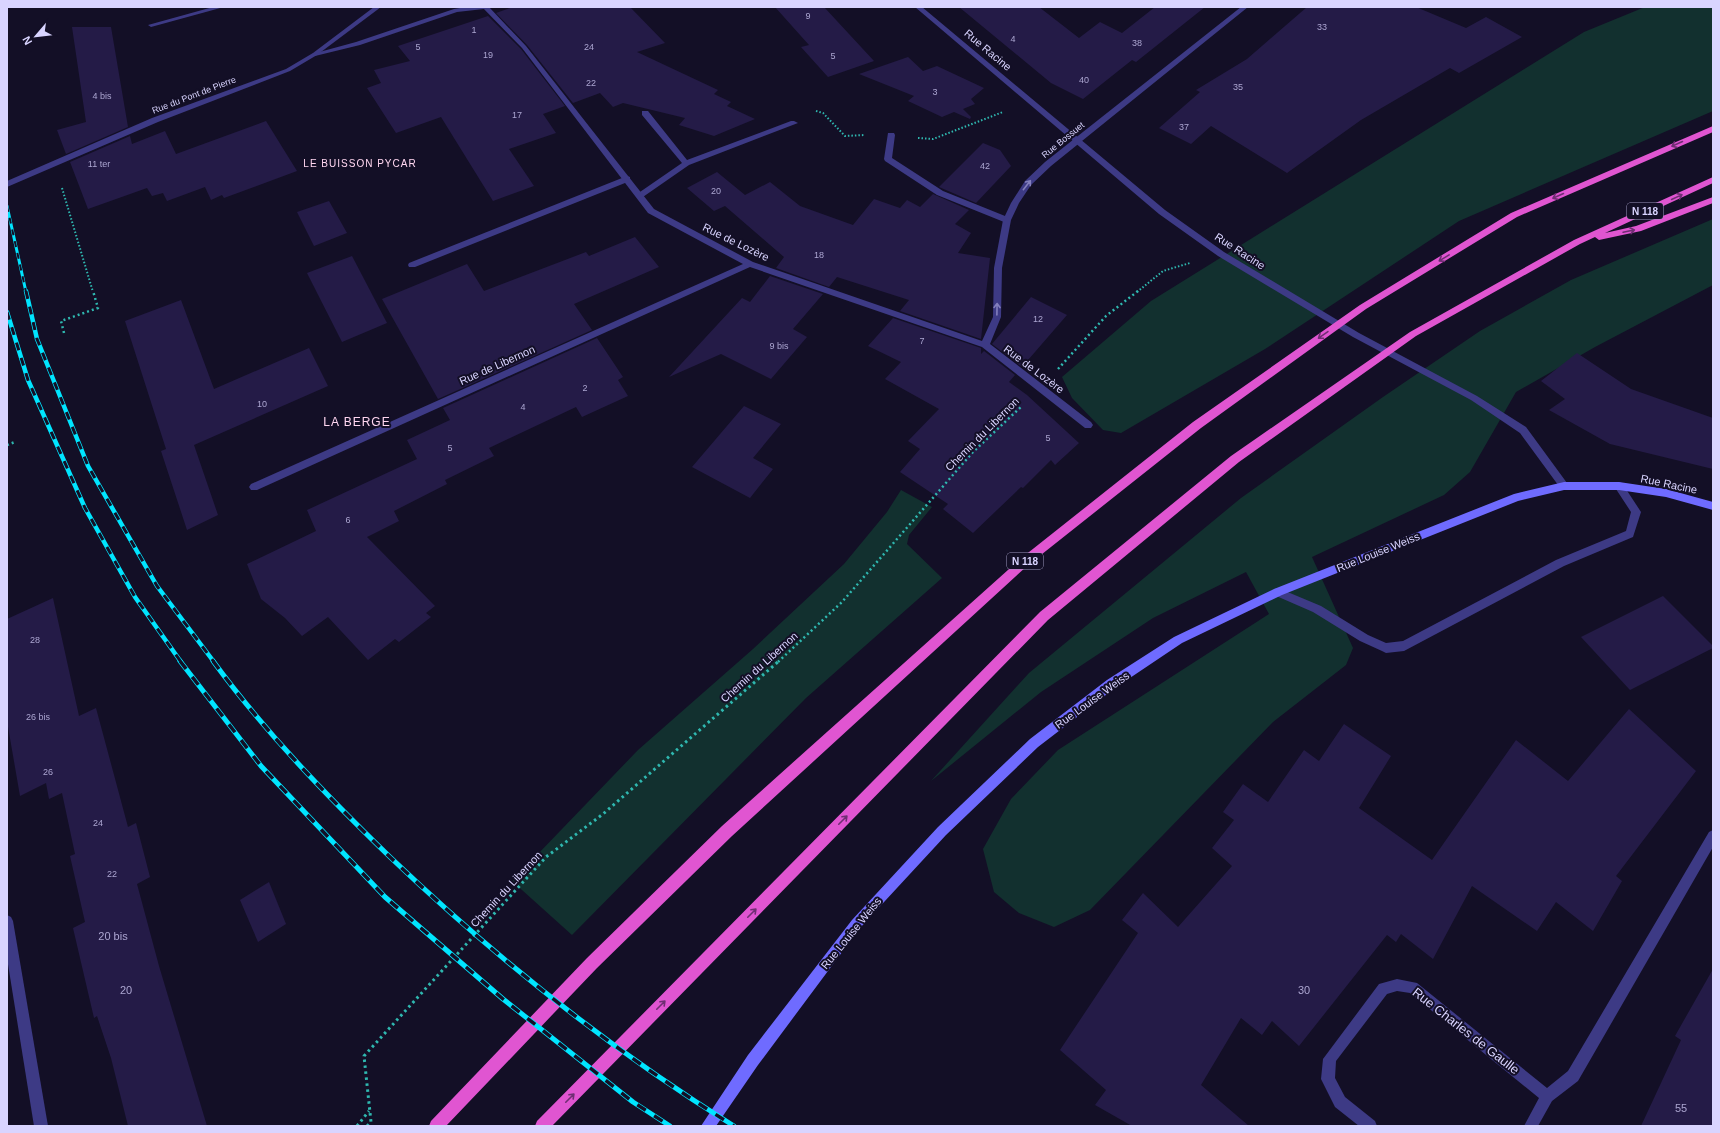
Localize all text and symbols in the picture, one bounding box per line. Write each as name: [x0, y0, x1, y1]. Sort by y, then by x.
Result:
house number: 9: [805, 11, 811, 21]
north arrow: [16, 16, 56, 56]
house number: 33: [1317, 22, 1327, 32]
house number: 1: [471, 25, 477, 35]
street label: Rue Racine: [962, 27, 1014, 73]
text: N: [20, 34, 34, 47]
house number: 4: [1010, 34, 1016, 44]
house number: 38: [1132, 38, 1142, 48]
house number: 5: [415, 42, 421, 52]
house number: 24: [584, 42, 594, 52]
house number: 19: [483, 50, 493, 60]
house number: 5: [830, 51, 836, 61]
street label: Rue du Pont de Pierre: [151, 74, 237, 116]
house number: 40: [1079, 75, 1089, 85]
house number: 22: [586, 78, 596, 88]
house number: 35: [1233, 82, 1243, 92]
house number: 3: [932, 87, 938, 97]
house number: 4 bis: [92, 91, 112, 101]
house number: 17: [512, 110, 522, 120]
street label: Rue Bossuet: [1040, 120, 1087, 160]
house number: 37: [1179, 122, 1189, 132]
one-way arrow: [1672, 141, 1684, 148]
district label: LE BUISSON PYCAR: [303, 158, 417, 169]
house number: 11 ter: [88, 159, 110, 169]
house number: 42: [980, 161, 990, 171]
one-way arrow: [1023, 180, 1032, 191]
house number: 20: [711, 186, 721, 196]
one-way arrow: [1553, 193, 1565, 200]
one-way arrow: [1670, 193, 1682, 200]
road number: N 118: [1627, 203, 1663, 219]
street label: Rue de Lozère: [701, 221, 771, 263]
one-way arrow: [1622, 226, 1635, 234]
street label: Rue Racine: [1213, 230, 1267, 272]
house number: 18: [814, 250, 824, 260]
one-way arrow: [1438, 254, 1450, 262]
one-way arrow: [993, 303, 1001, 316]
house number: 12: [1033, 314, 1043, 324]
one-way arrow: [1317, 331, 1328, 339]
house number: 7: [919, 336, 925, 346]
house number: 9 bis: [769, 341, 789, 351]
street label: Rue de Lozère: [1002, 342, 1066, 396]
street label: Rue de Libernon: [457, 343, 537, 387]
house number: 2: [582, 383, 588, 393]
street label: Chemin du Libernon: [943, 395, 1021, 473]
house number: 10: [257, 399, 267, 409]
house number: 4: [520, 402, 526, 412]
district label: LA BERGE: [323, 415, 391, 429]
house number: 5: [1045, 433, 1051, 443]
house number: 5: [447, 443, 453, 453]
street label: Rue Racine: [1640, 472, 1698, 496]
house number: 6: [345, 515, 351, 525]
street label: Rue Louise Weiss: [1335, 530, 1422, 574]
road number: N 118: [1007, 553, 1043, 569]
street label: Chemin du Libernon: [718, 629, 800, 705]
house number: 28: [30, 635, 40, 645]
street label: Rue Louise Weiss: [1053, 669, 1132, 731]
house number: 26 bis: [26, 712, 51, 722]
house number: 26: [43, 767, 53, 777]
one-way arrow: [838, 815, 848, 825]
house number: 24: [93, 818, 103, 828]
street label: Chemin du Libernon: [468, 849, 544, 929]
house number: 22: [107, 869, 117, 879]
street label: Rue Louise Weiss: [819, 894, 884, 971]
one-way arrow: [747, 908, 757, 918]
house number: 20 bis: [98, 930, 128, 942]
house number: 20: [120, 984, 132, 996]
house number: 30: [1298, 984, 1310, 996]
street label: Rue Charles de Gaulle: [1410, 985, 1522, 1077]
one-way arrow: [656, 1000, 666, 1010]
one-way arrow: [565, 1093, 574, 1103]
house number: 55: [1675, 1102, 1687, 1114]

